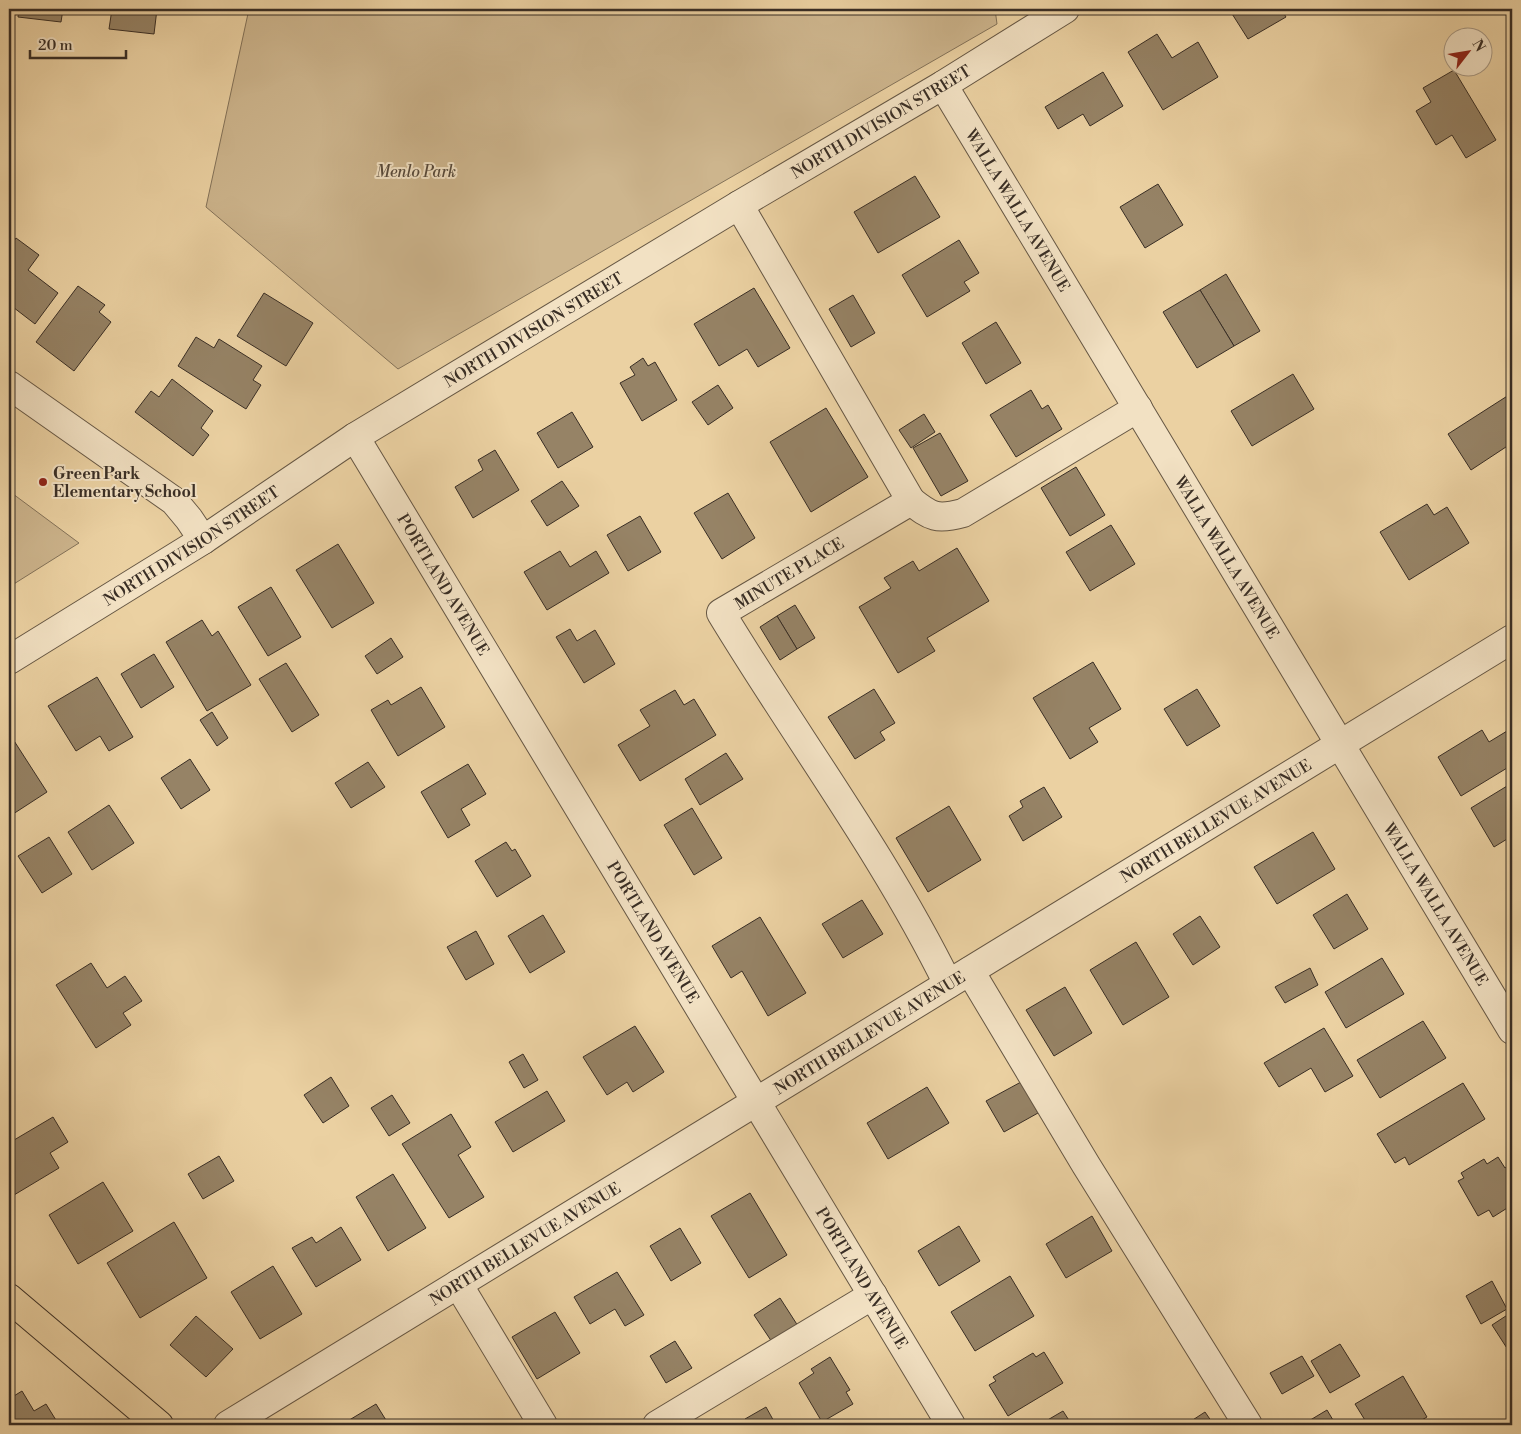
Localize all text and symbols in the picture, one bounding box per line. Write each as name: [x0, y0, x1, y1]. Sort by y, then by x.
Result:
scale bar: [30, 28, 126, 60]
north arrow: [1444, 28, 1494, 78]
text: 20 m: [38, 36, 73, 55]
text: N: [1468, 36, 1489, 55]
street label: NORTH DIVISION STREET: [788, 61, 975, 183]
street label: WALLA WALLA AVENUE: [960, 125, 1074, 296]
park label: Menlo Park: [376, 162, 456, 182]
street label: NORTH DIVISION STREET: [440, 268, 627, 392]
place label: Green Park Elementary School: [53, 464, 197, 502]
street label: WALLA WALLA AVENUE: [1169, 472, 1283, 643]
marker: Green Park Elementary School: [37, 476, 49, 488]
street label: NORTH DIVISION STREET: [100, 482, 284, 610]
street label: PORTLAND AVENUE: [393, 510, 493, 659]
street label: MINUTE PLACE: [731, 533, 848, 614]
street label: NORTH BELLEVUE AVENUE: [1117, 755, 1315, 887]
street label: WALLA WALLA AVENUE: [1378, 819, 1492, 990]
street label: PORTLAND AVENUE: [602, 858, 703, 1007]
street label: NORTH BELLEVUE AVENUE: [771, 967, 969, 1099]
street label: NORTH BELLEVUE AVENUE: [426, 1178, 625, 1310]
street label: PORTLAND AVENUE: [811, 1204, 912, 1353]

